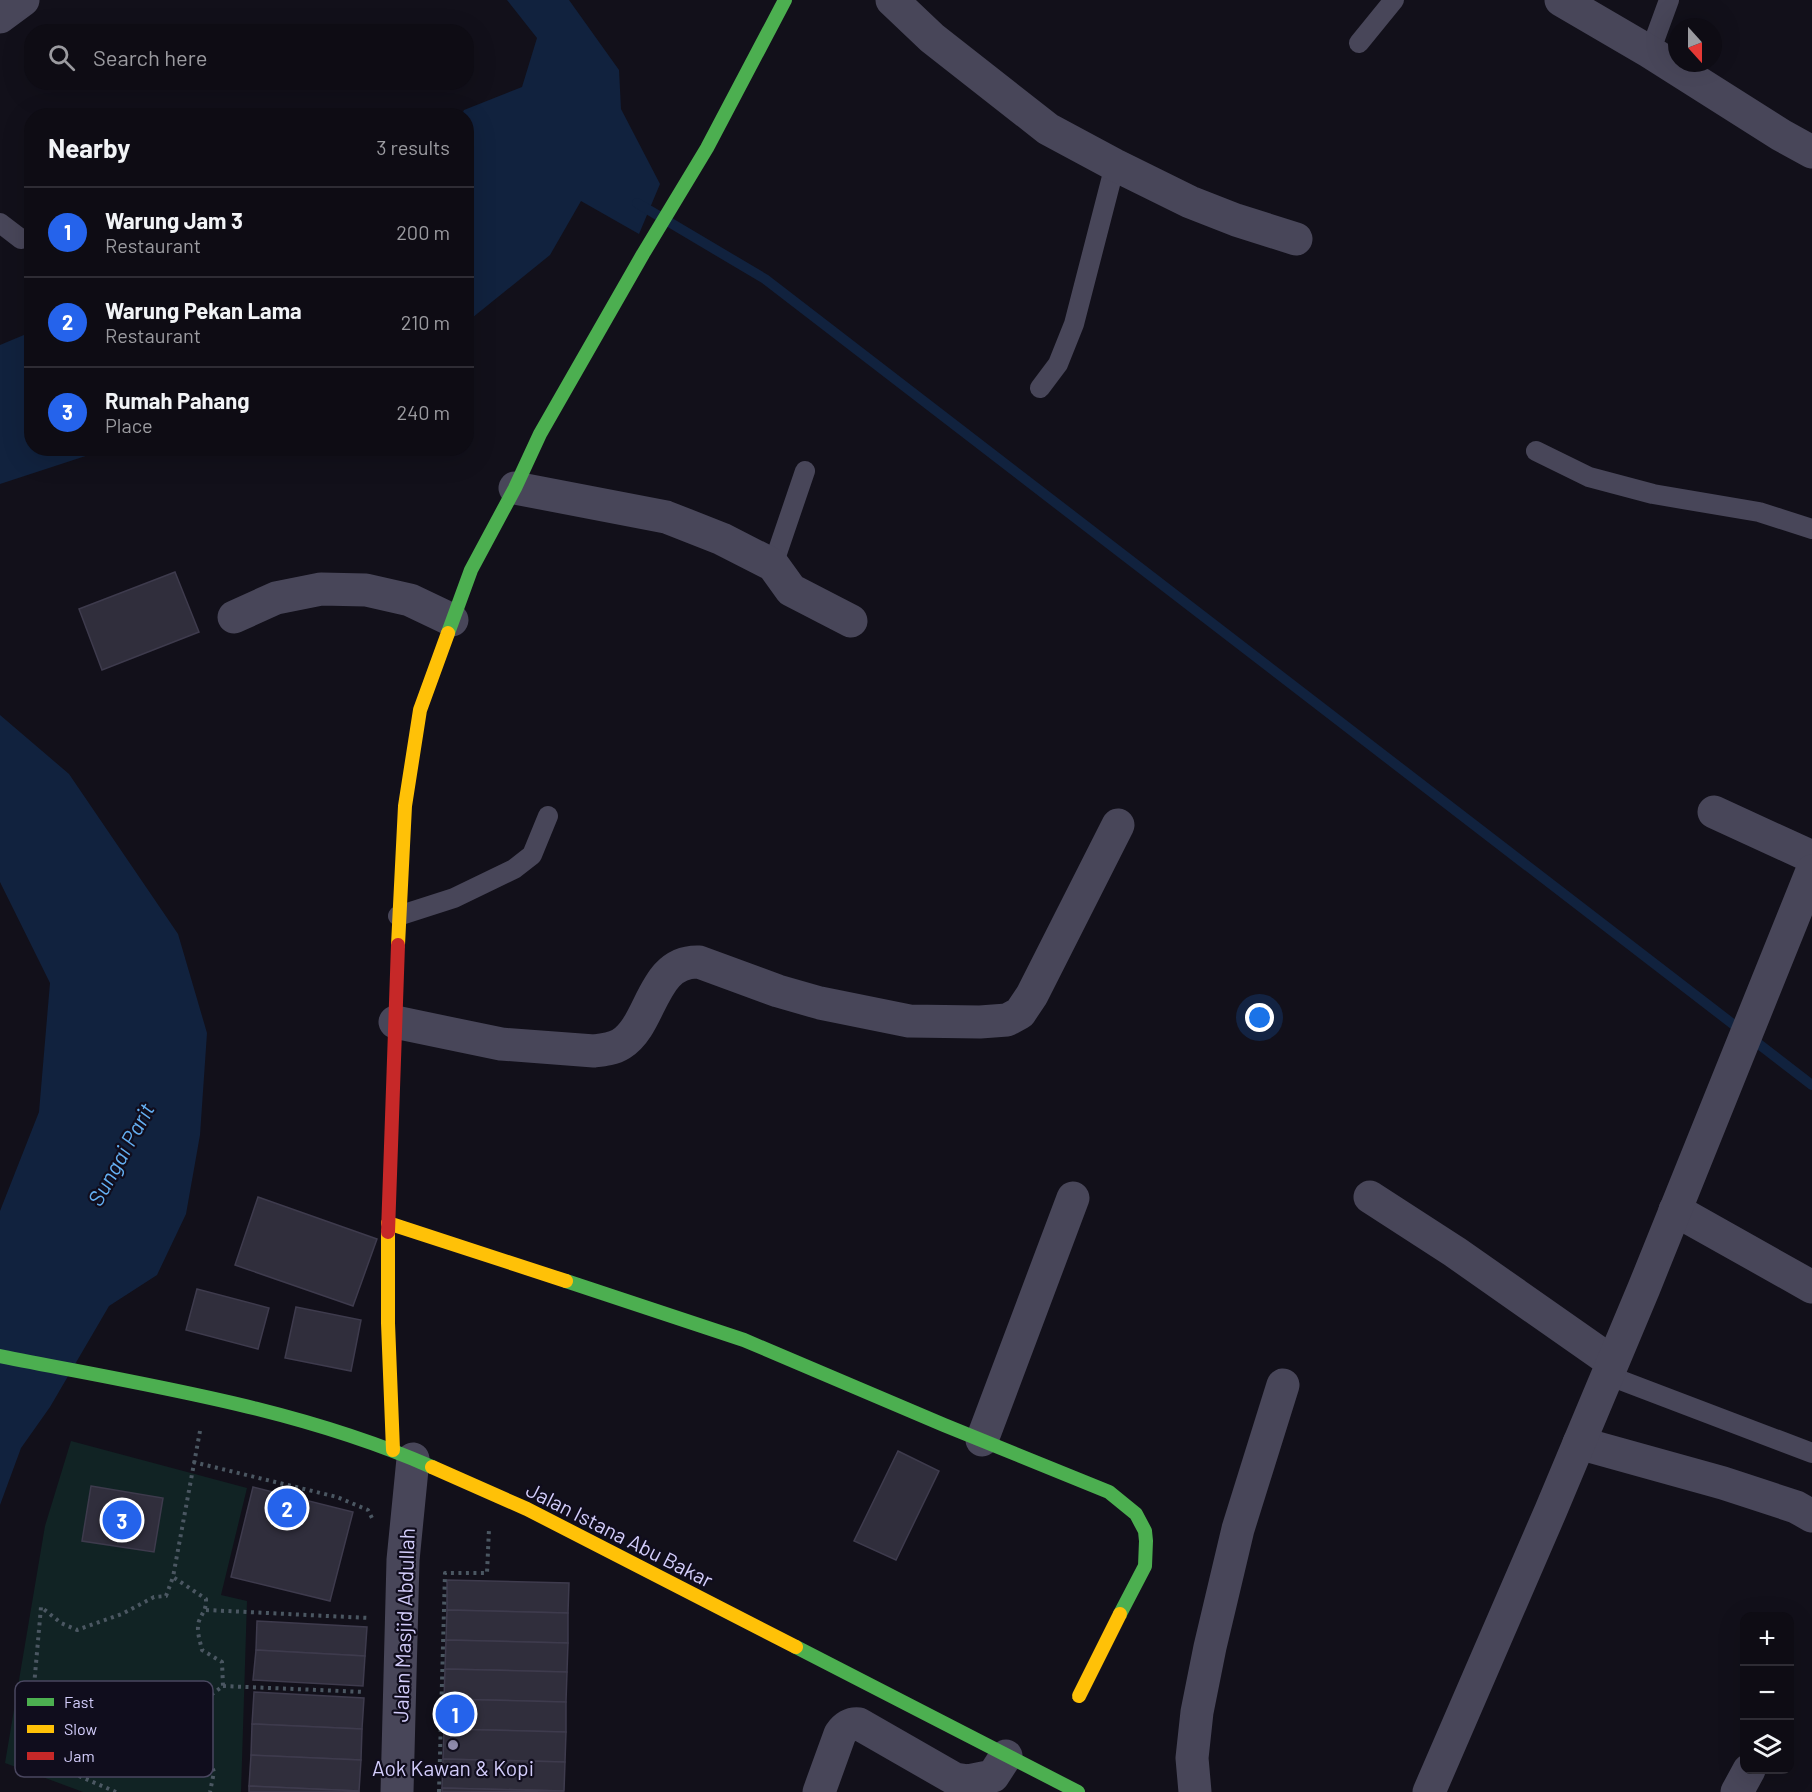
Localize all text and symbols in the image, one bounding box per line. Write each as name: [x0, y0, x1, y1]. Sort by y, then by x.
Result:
north arrow: [1668, 18, 1722, 72]
search box: [24, 24, 474, 90]
icon: search: [45, 41, 78, 74]
text: Search here: [93, 44, 207, 70]
text: Nearby: [48, 132, 130, 163]
text: 3 results: [376, 135, 450, 159]
text: Warung Jam 3: [105, 207, 243, 233]
text: 1: [64, 220, 71, 244]
text: 200 m: [396, 220, 450, 244]
text: Restaurant: [105, 233, 201, 257]
text: Warung Pekan Lama: [105, 297, 302, 323]
text: 2: [62, 310, 73, 334]
text: 210 m: [401, 310, 450, 334]
text: Restaurant: [105, 323, 201, 347]
text: Rumah Pahang: [105, 387, 249, 413]
text: 3: [62, 400, 73, 424]
text: 240 m: [396, 400, 450, 424]
text: Place: [105, 413, 153, 437]
your location: [1245, 1003, 1274, 1032]
water label: Sungai Parit: [81, 1098, 159, 1210]
street label: Jalan Istana Abu Bakar: [522, 1476, 718, 1592]
pin: 2: [268, 1486, 306, 1530]
pin: 3: [102, 1498, 142, 1543]
street label: Jalan Masjid Abdullah: [387, 1527, 419, 1723]
map controls: [1740, 1612, 1794, 1774]
button: +: [1740, 1612, 1794, 1666]
button: −: [1740, 1666, 1794, 1720]
legend: [15, 1681, 213, 1777]
text: Fast: [64, 1692, 94, 1711]
pin: 1: [436, 1692, 474, 1736]
text: Slow: [64, 1719, 97, 1738]
button: layers: [1740, 1720, 1794, 1774]
marker: Aok Kawan & Kopi: [446, 1738, 460, 1752]
text: Jam: [64, 1746, 95, 1765]
place label: Aok Kawan & Kopi: [372, 1755, 534, 1780]

